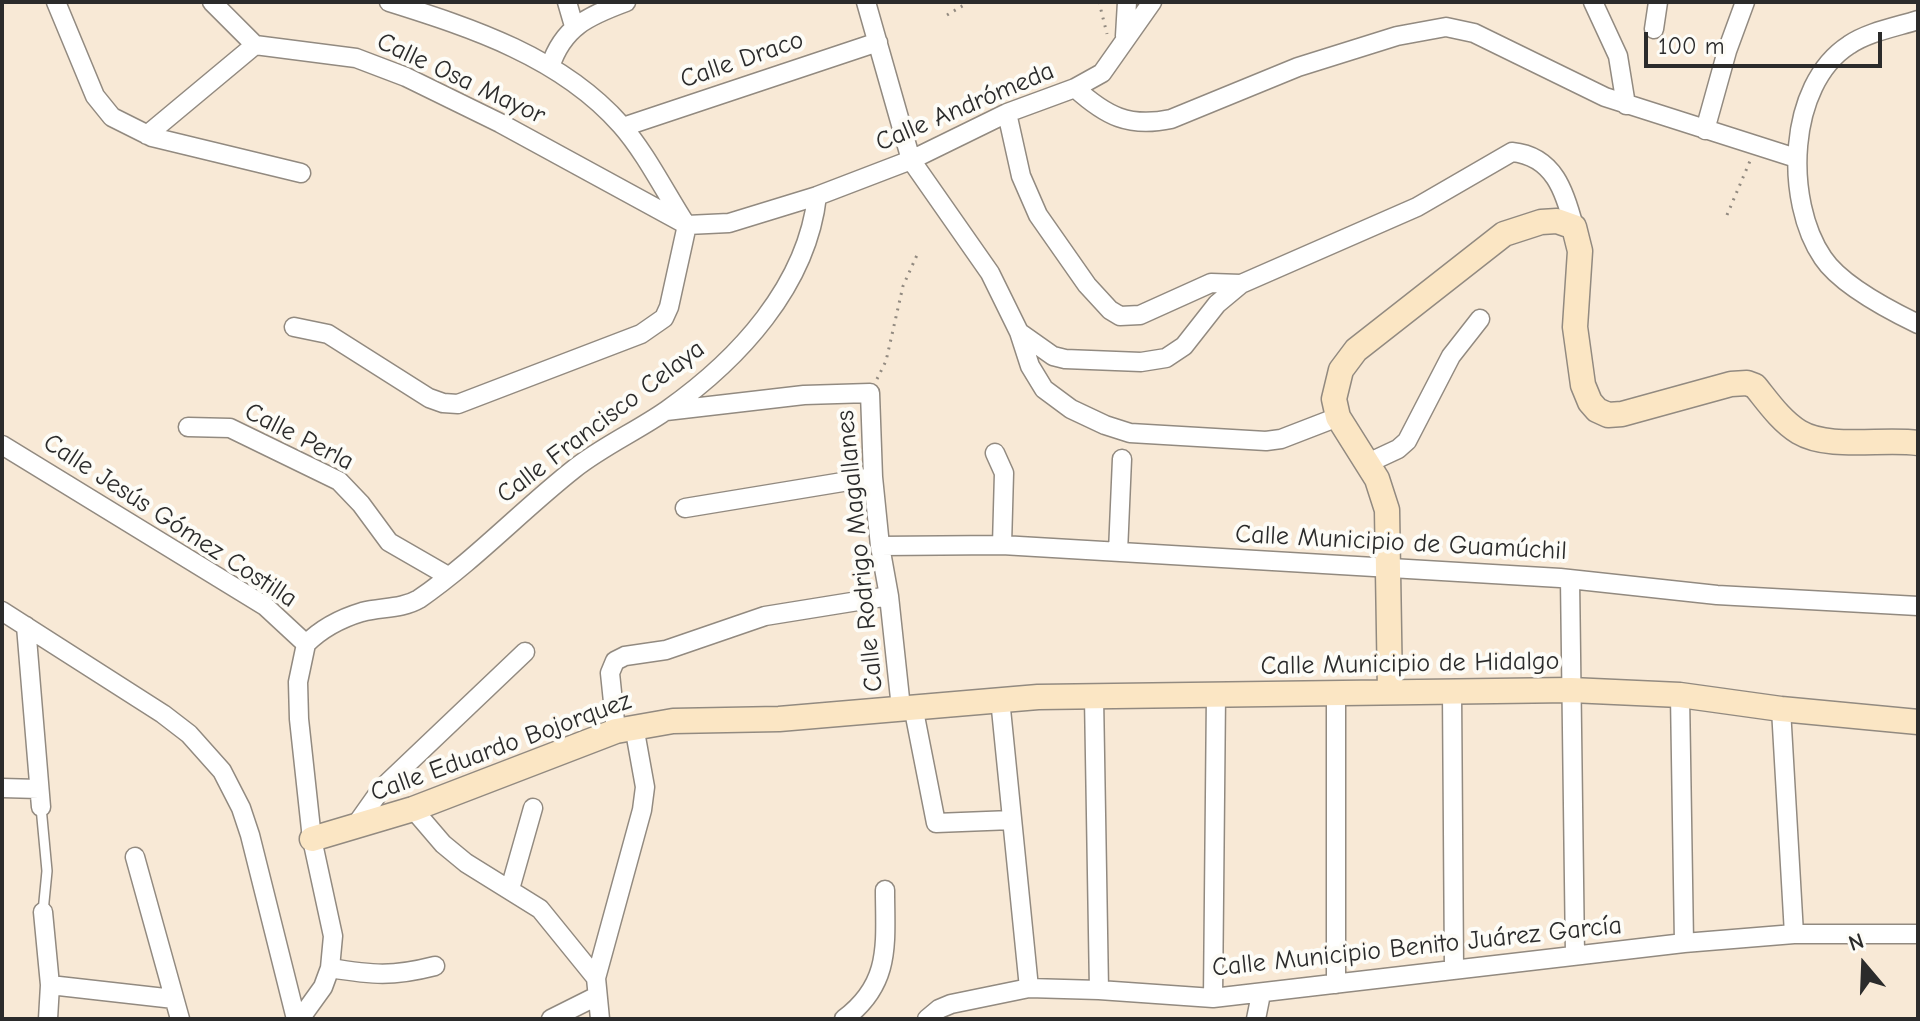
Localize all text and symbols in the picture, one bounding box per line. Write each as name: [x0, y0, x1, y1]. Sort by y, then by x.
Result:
scale bar: [1648, 16, 1886, 66]
street label: Calle Draco: [676, 24, 808, 96]
street label: Calle Osa Mayor: [372, 26, 550, 132]
text: 100 m: [1658, 32, 1725, 60]
street label: Calle Andrómeda: [871, 55, 1059, 159]
street label: Calle Francisco Celaya: [491, 334, 711, 510]
street label: Calle Perla: [239, 396, 359, 478]
street label: Calle Rodrigo Magallanes: [830, 409, 890, 693]
street label: Calle Jesús Gómez Costilla: [37, 427, 303, 615]
street label: Calle Municipio de Guamúchil: [1234, 519, 1568, 567]
street label: Calle Municipio de Hidalgo: [1260, 646, 1560, 682]
street label: Calle Eduardo Bojorquez: [366, 685, 636, 809]
street label: Calle Municipio Benito Juárez García: [1211, 910, 1623, 984]
north arrow: [1824, 925, 1904, 1005]
text: N: [1845, 928, 1867, 957]

